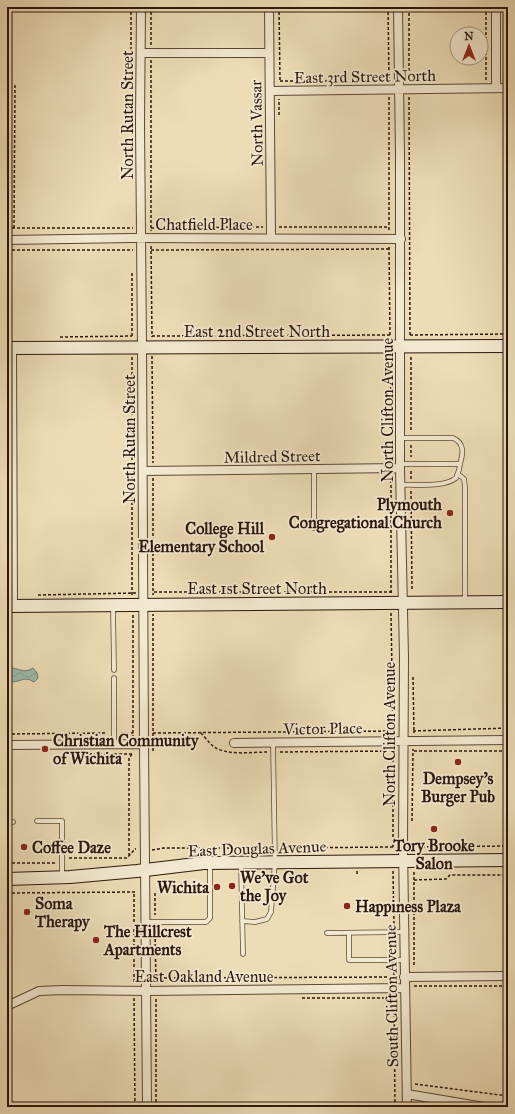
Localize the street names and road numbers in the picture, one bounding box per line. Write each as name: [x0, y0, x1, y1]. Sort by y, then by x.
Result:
street label: North Rutan Street: [118, 50, 137, 180]
street label: East 3rd Street North: [294, 66, 436, 87]
street label: North Vassar: [246, 80, 267, 166]
street label: Chatfield Place: [155, 215, 253, 234]
street label: East 2nd Street North: [184, 322, 330, 341]
street label: North Clifton Avenue: [378, 337, 397, 482]
street label: North Rutan Street: [120, 374, 139, 504]
street label: Mildred Street: [223, 446, 321, 467]
street label: East 1st Street North: [187, 579, 327, 598]
street label: North Clifton Avenue: [380, 661, 399, 806]
street label: Victor Place: [282, 718, 363, 739]
street label: East Douglas Avenue: [188, 837, 327, 861]
street label: South Clifton Avenue: [381, 924, 402, 1068]
street label: East Oakland Avenue: [135, 967, 274, 986]

